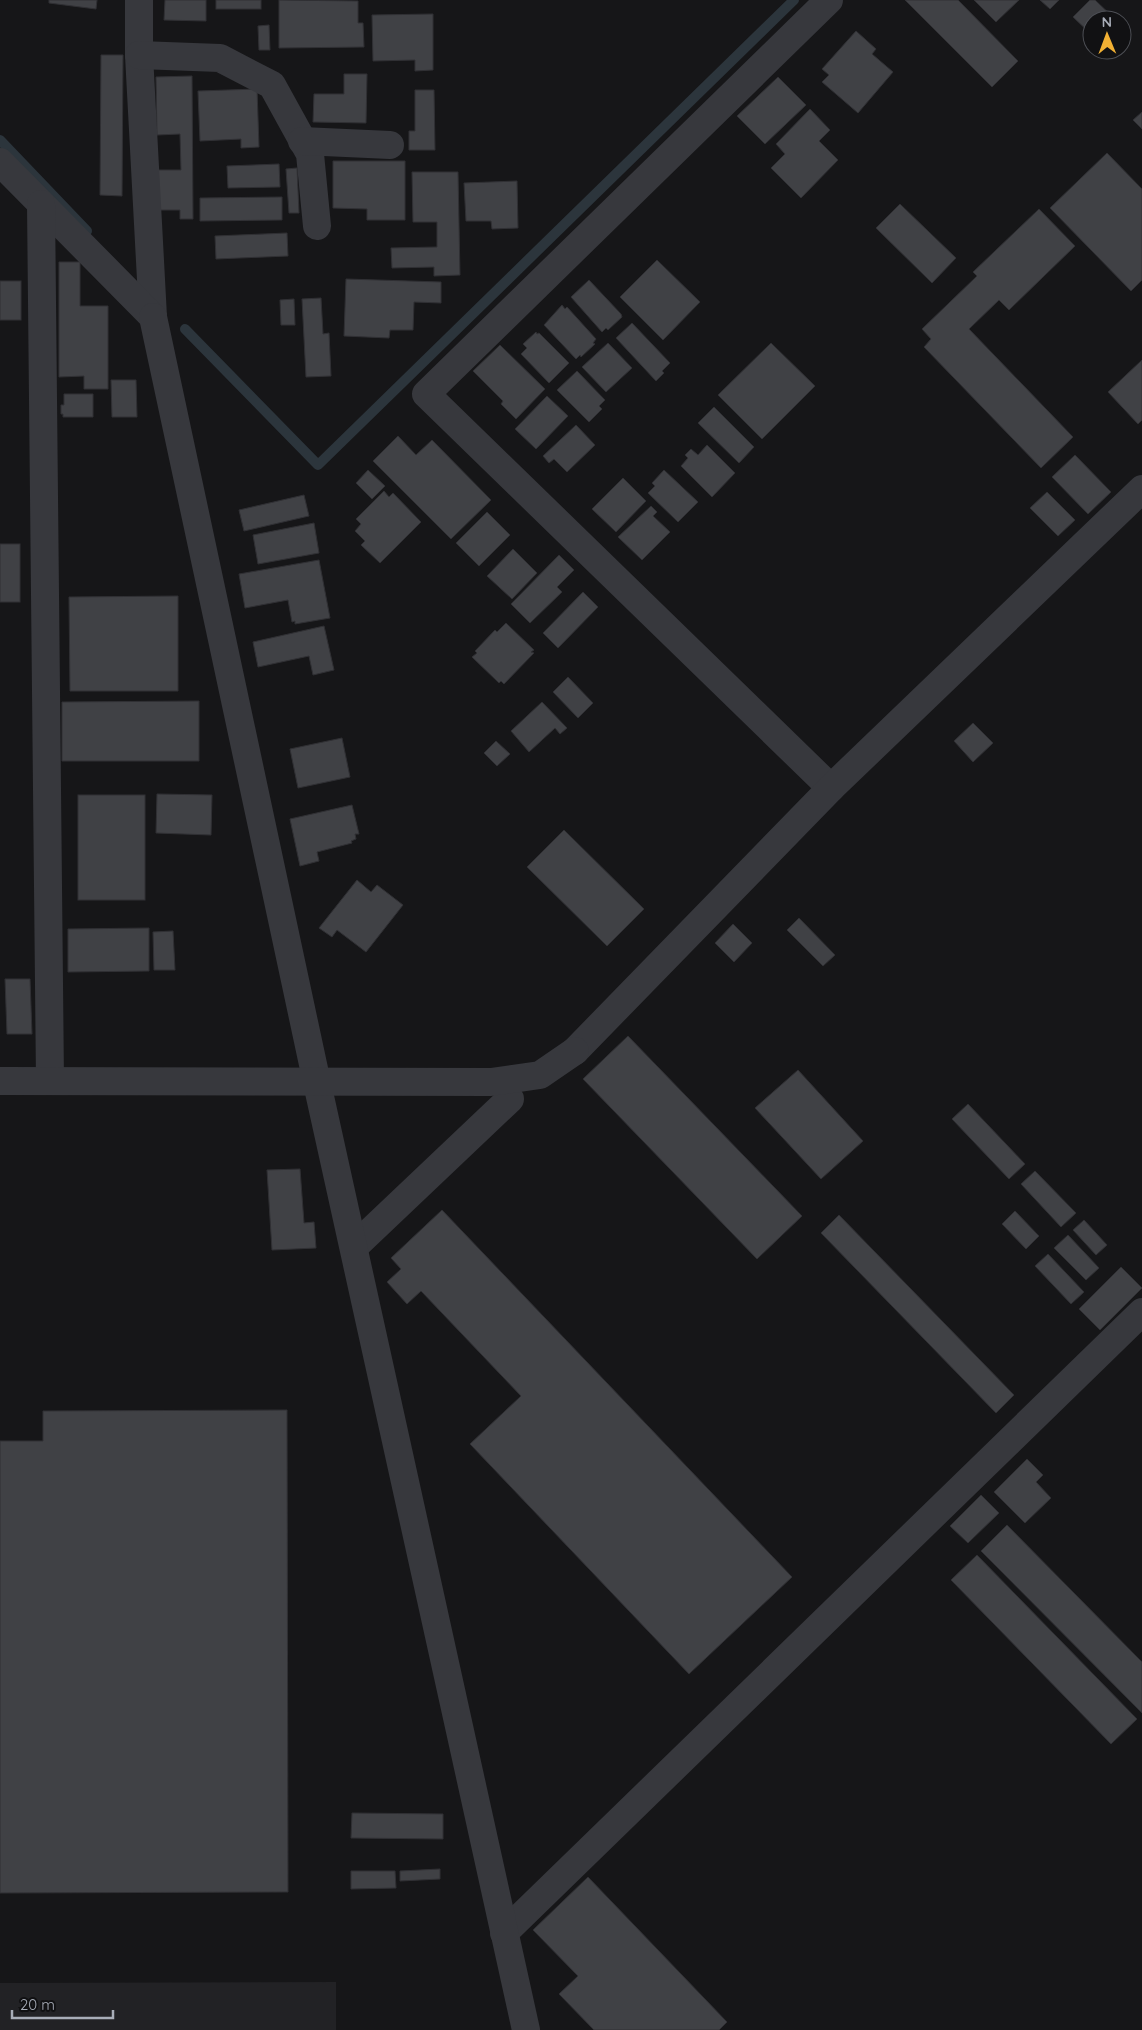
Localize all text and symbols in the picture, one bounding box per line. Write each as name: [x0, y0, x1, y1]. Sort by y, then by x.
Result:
north arrow: [1082, 10, 1132, 60]
text: N: [1101, 13, 1112, 31]
scale bar: [12, 1988, 114, 2020]
text: 20 m: [20, 1995, 55, 2014]

